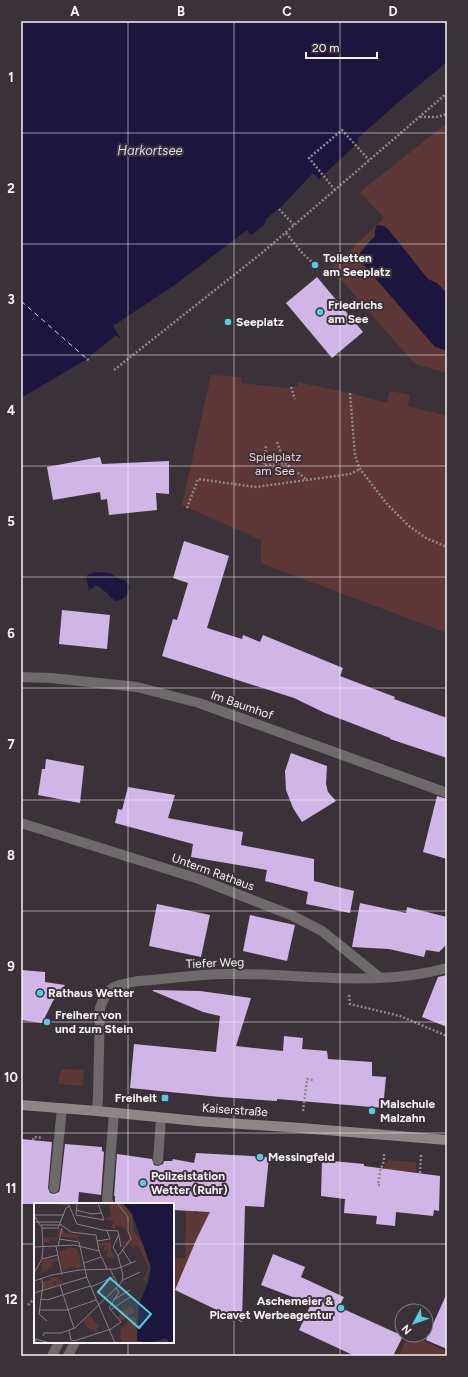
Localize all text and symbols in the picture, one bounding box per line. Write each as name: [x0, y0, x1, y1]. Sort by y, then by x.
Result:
text: A: [70, 4, 80, 19]
text: B: [177, 4, 185, 19]
text: C: [282, 4, 292, 19]
text: D: [388, 4, 398, 19]
scale bar: [306, 34, 377, 60]
text: 20 m: [312, 41, 340, 55]
text: 1: [8, 70, 14, 85]
water label: Harkortsee: [117, 143, 183, 158]
text: 2: [7, 181, 15, 196]
place label: Toiletten am Seeplatz: [323, 251, 391, 279]
marker: Toiletten am Seeplatz: [310, 260, 320, 270]
text: 3: [7, 292, 15, 307]
place label: Friedrichs am See: [328, 298, 383, 326]
marker: Friedrichs am See: [315, 307, 325, 317]
place label: Seeplatz: [236, 315, 284, 329]
marker: Seeplatz: [223, 317, 233, 327]
text: 4: [7, 403, 15, 418]
park label: Spielplatz am See: [249, 450, 301, 478]
text: 5: [7, 514, 15, 529]
text: 6: [7, 626, 15, 641]
street label: Im Baumhof: [209, 688, 275, 722]
text: 7: [7, 737, 15, 752]
text: 8: [7, 848, 15, 863]
street label: Unterm Rathaus: [170, 851, 257, 894]
street label: Tiefer Weg: [185, 955, 245, 971]
text: 9: [7, 959, 15, 974]
place label: Rathaus Wetter: [48, 986, 135, 1000]
marker: Rathaus Wetter: [35, 988, 45, 998]
place label: Freiherr von und zum Stein: [55, 1008, 133, 1036]
marker: Freiherr von und zum Stein: [42, 1017, 52, 1027]
text: 10: [4, 1070, 18, 1085]
place label: Freiheit: [115, 1091, 157, 1105]
marker: Freiheit: [160, 1093, 170, 1103]
place label: Malschule Malzahn: [380, 1097, 435, 1125]
street label: Kaiserstraße: [202, 1101, 269, 1119]
marker: Malschule Malzahn: [367, 1106, 377, 1116]
place label: Messingfeld: [268, 1150, 335, 1164]
marker: Messingfeld: [255, 1152, 265, 1162]
place label: Polizeistation Wetter (Ruhr): [151, 1169, 228, 1197]
marker: Polizeistation Wetter (Ruhr): [138, 1178, 148, 1188]
text: 11: [6, 1181, 16, 1196]
inset map: [34, 1203, 174, 1343]
text: 12: [4, 1292, 18, 1307]
place label: Aschemeier & Picavet Werbeagentur: [209, 1294, 333, 1322]
marker: Aschemeier & Picavet Werbeagentur: [336, 1303, 346, 1313]
north arrow: [394, 1303, 434, 1343]
text: N: [399, 1322, 415, 1337]

